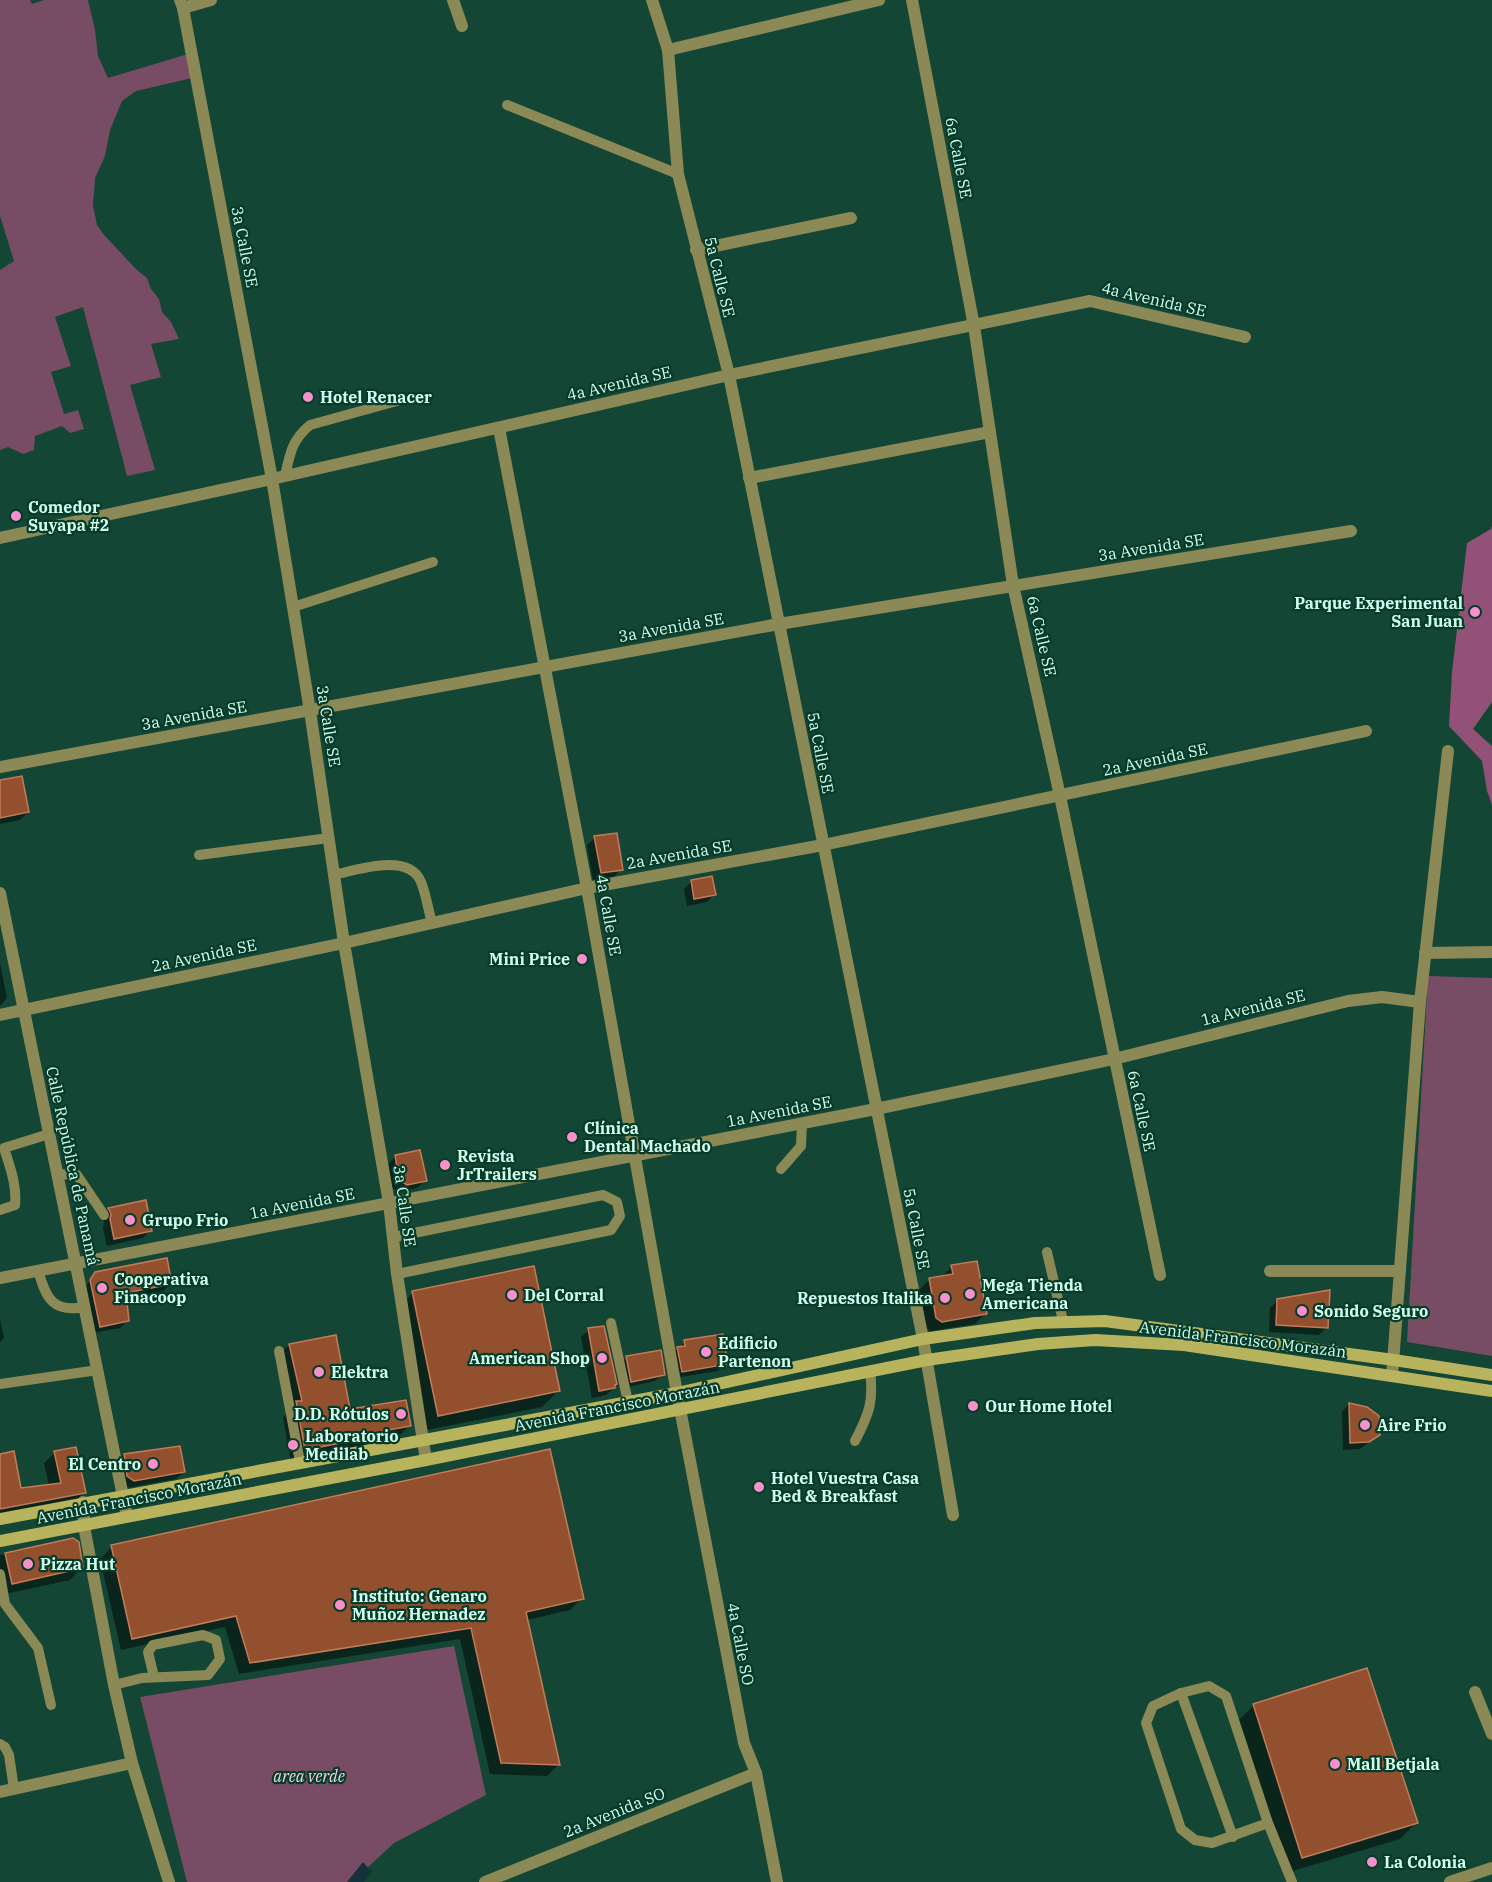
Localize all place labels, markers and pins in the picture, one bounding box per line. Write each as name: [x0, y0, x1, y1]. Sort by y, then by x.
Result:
place label: Hotel Renacer: [320, 387, 432, 407]
marker: Hotel Renacer: [301, 390, 315, 404]
place label: Comedor Suyapa #2: [28, 497, 109, 535]
marker: Comedor Suyapa #2: [9, 509, 23, 523]
place label: Parque Experimental San Juan: [1294, 593, 1463, 631]
marker: Parque Experimental San Juan: [1468, 605, 1482, 619]
place label: Mini Price: [489, 949, 570, 969]
marker: Mini Price: [575, 952, 589, 966]
place label: Clínica Dental Machado: [584, 1118, 711, 1156]
marker: Clínica Dental Machado: [565, 1130, 579, 1144]
place label: Revista JrTrailers: [457, 1146, 537, 1184]
marker: Revista JrTrailers: [438, 1158, 452, 1172]
place label: Grupo Frio: [142, 1210, 228, 1230]
marker: Grupo Frio: [123, 1213, 137, 1227]
place label: Cooperativa Finacoop: [114, 1269, 209, 1307]
place label: Mega Tienda Americana: [982, 1275, 1083, 1313]
marker: Cooperativa Finacoop: [95, 1281, 109, 1295]
place label: Del Corral: [524, 1285, 604, 1305]
marker: Mega Tienda Americana: [963, 1287, 977, 1301]
marker: Del Corral: [505, 1288, 519, 1302]
place label: Repuestos Italika: [797, 1288, 933, 1308]
marker: Repuestos Italika: [938, 1291, 952, 1305]
place label: Sonido Seguro: [1314, 1301, 1428, 1321]
marker: Sonido Seguro: [1295, 1304, 1309, 1318]
place label: Edificio Partenon: [718, 1333, 792, 1371]
marker: Edificio Partenon: [699, 1345, 713, 1359]
place label: American Shop: [469, 1348, 590, 1368]
marker: American Shop: [595, 1351, 609, 1365]
place label: Elektra: [331, 1362, 389, 1382]
marker: Elektra: [312, 1365, 326, 1379]
place label: Our Home Hotel: [985, 1396, 1112, 1416]
marker: Our Home Hotel: [966, 1399, 980, 1413]
place label: D.D. Rótulos: [294, 1404, 389, 1424]
marker: D.D. Rótulos: [394, 1407, 408, 1421]
place label: Aire Frio: [1377, 1415, 1447, 1435]
marker: Aire Frio: [1358, 1418, 1372, 1432]
place label: Laboratorio Medilab: [305, 1426, 399, 1464]
marker: Laboratorio Medilab: [286, 1438, 300, 1452]
place label: El Centro: [68, 1454, 141, 1474]
marker: El Centro: [146, 1457, 160, 1471]
place label: Hotel Vuestra Casa Bed & Breakfast: [771, 1468, 919, 1506]
marker: Hotel Vuestra Casa Bed & Breakfast: [752, 1480, 766, 1494]
place label: Pizza Hut: [40, 1554, 115, 1574]
marker: Pizza Hut: [21, 1557, 35, 1571]
place label: Instituto: Genaro Muñoz Hernadez: [352, 1586, 487, 1624]
marker: Instituto: Genaro Muñoz Hernadez: [333, 1598, 347, 1612]
place label: Mall Betjala: [1347, 1754, 1440, 1774]
marker: Mall Betjala: [1328, 1757, 1342, 1771]
place label: La Colonia: [1384, 1852, 1466, 1872]
marker: La Colonia: [1365, 1855, 1379, 1869]

